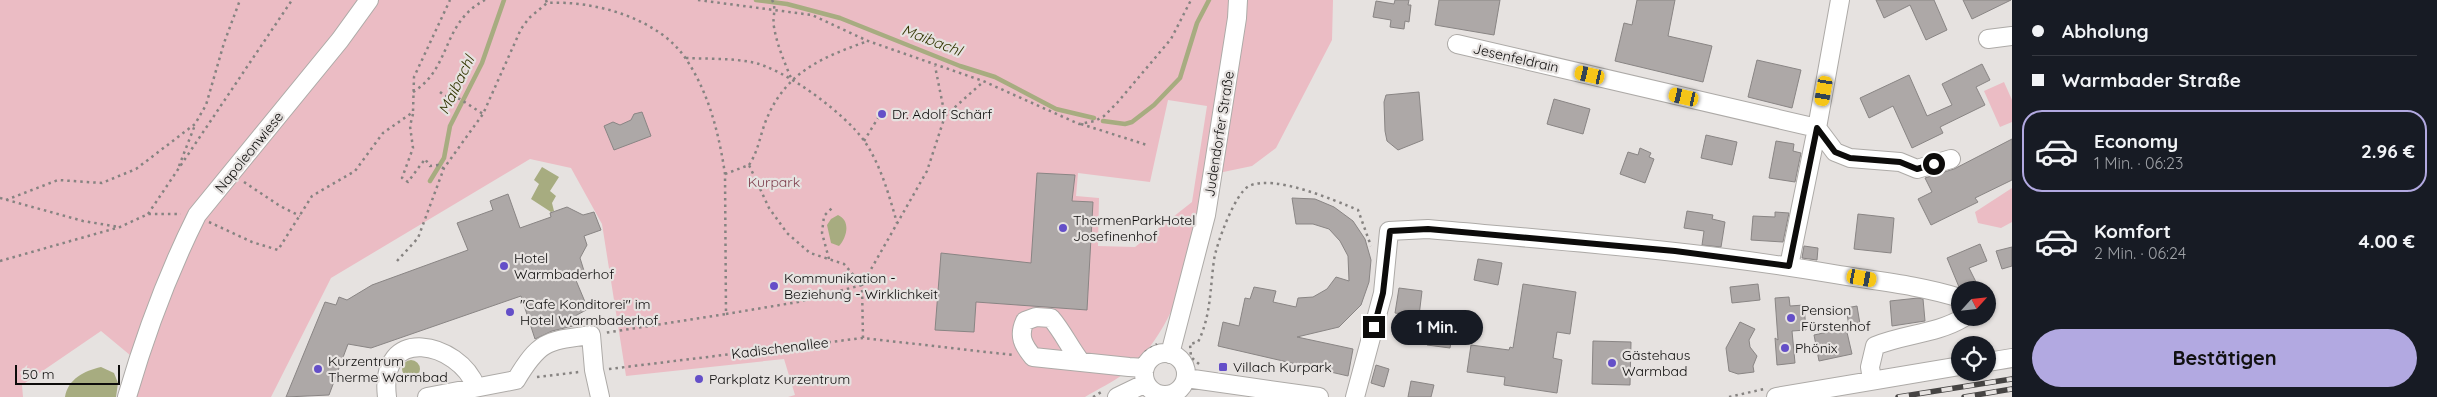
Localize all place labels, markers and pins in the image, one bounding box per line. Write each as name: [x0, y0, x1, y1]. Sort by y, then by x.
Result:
place label: Dr. Adolf Schärf: [892, 105, 992, 123]
marker: Dr. Adolf Schärf: [876, 108, 888, 120]
place label: ThermenParkHotel Josefinenhof: [1073, 211, 1195, 245]
marker: ThermenParkHotel Josefinenhof: [1057, 222, 1069, 234]
place label: Hotel Warmbaderhof: [514, 249, 614, 283]
marker: Hotel Warmbaderhof: [498, 260, 510, 272]
place label: Kommunikation - Beziehung - Wirklichkeit: [784, 269, 938, 303]
marker: Kommunikation - Beziehung - Wirklichkeit: [768, 280, 780, 292]
place label: "Cafe Konditorei" im Hotel Warmbaderhof: [520, 295, 658, 329]
place label: Pension Fürstenhof: [1801, 301, 1871, 335]
marker: "Cafe Konditorei" im Hotel Warmbaderhof: [504, 306, 516, 318]
marker: Pension Fürstenhof: [1785, 312, 1797, 324]
place label: Phönix: [1795, 339, 1838, 357]
marker: Phönix: [1779, 342, 1791, 354]
place label: Gästehaus Warmbad: [1622, 346, 1690, 380]
place label: Kurzentrum Therme Warmbad: [328, 352, 448, 386]
marker: Gästehaus Warmbad: [1606, 357, 1618, 369]
place label: Villach Kurpark: [1233, 358, 1332, 376]
marker: Villach Kurpark: [1217, 361, 1229, 373]
marker: Kurzentrum Therme Warmbad: [312, 363, 324, 375]
place label: Parkplatz Kurzentrum: [709, 370, 850, 388]
marker: Parkplatz Kurzentrum: [693, 373, 705, 385]

